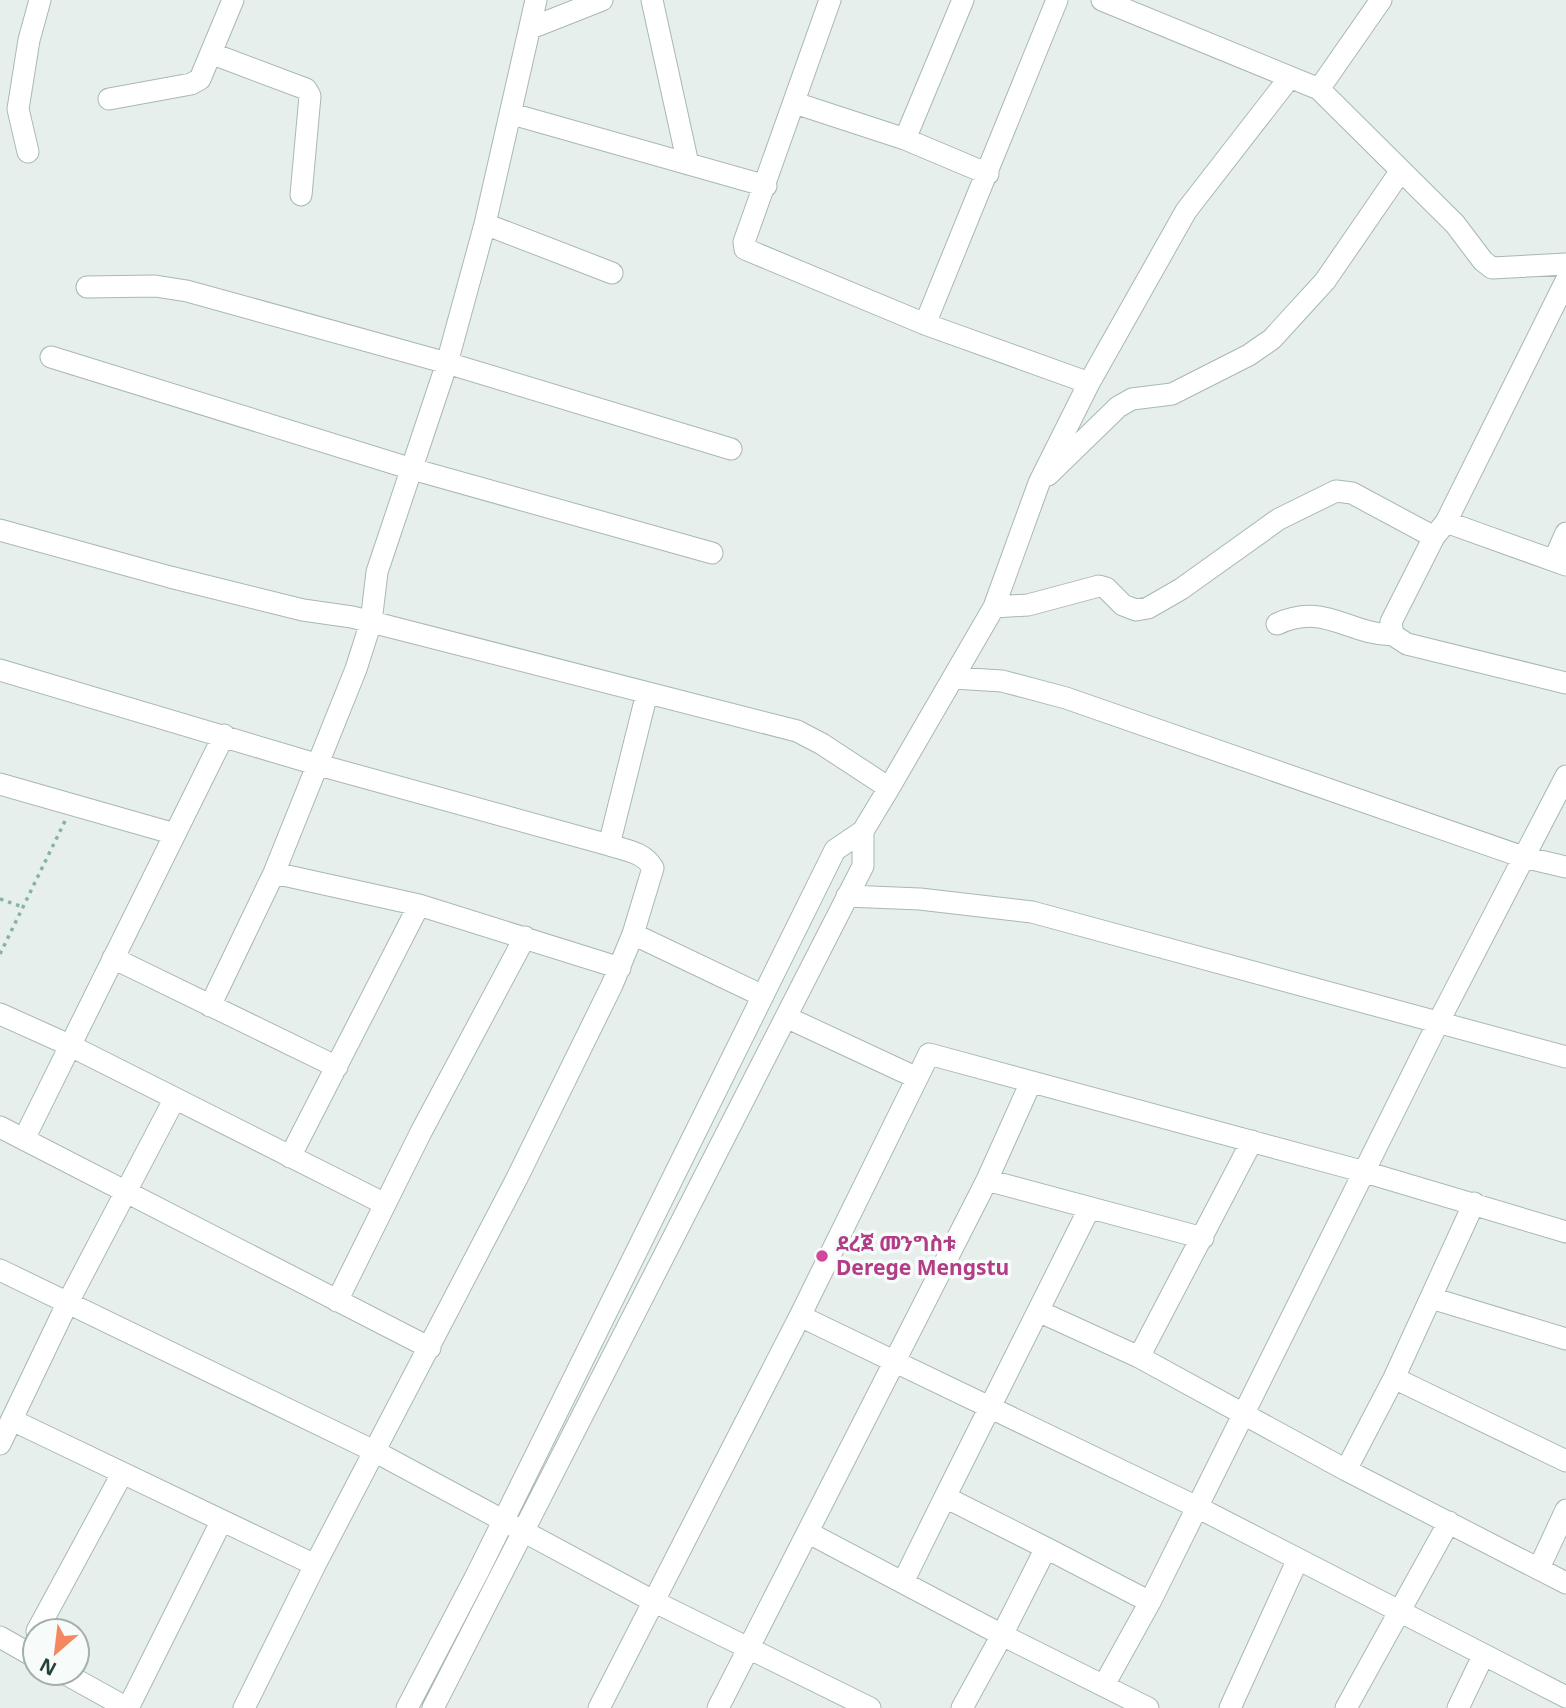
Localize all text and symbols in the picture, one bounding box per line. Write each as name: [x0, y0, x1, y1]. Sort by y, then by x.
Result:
place label: ደረጀ መንግስቱ Derege Mengstu: [836, 1229, 1009, 1281]
marker: ደረጀ መንግስቱ Derege Mengstu: [814, 1248, 830, 1264]
north arrow: [21, 1617, 91, 1687]
text: N: [35, 1652, 61, 1682]

